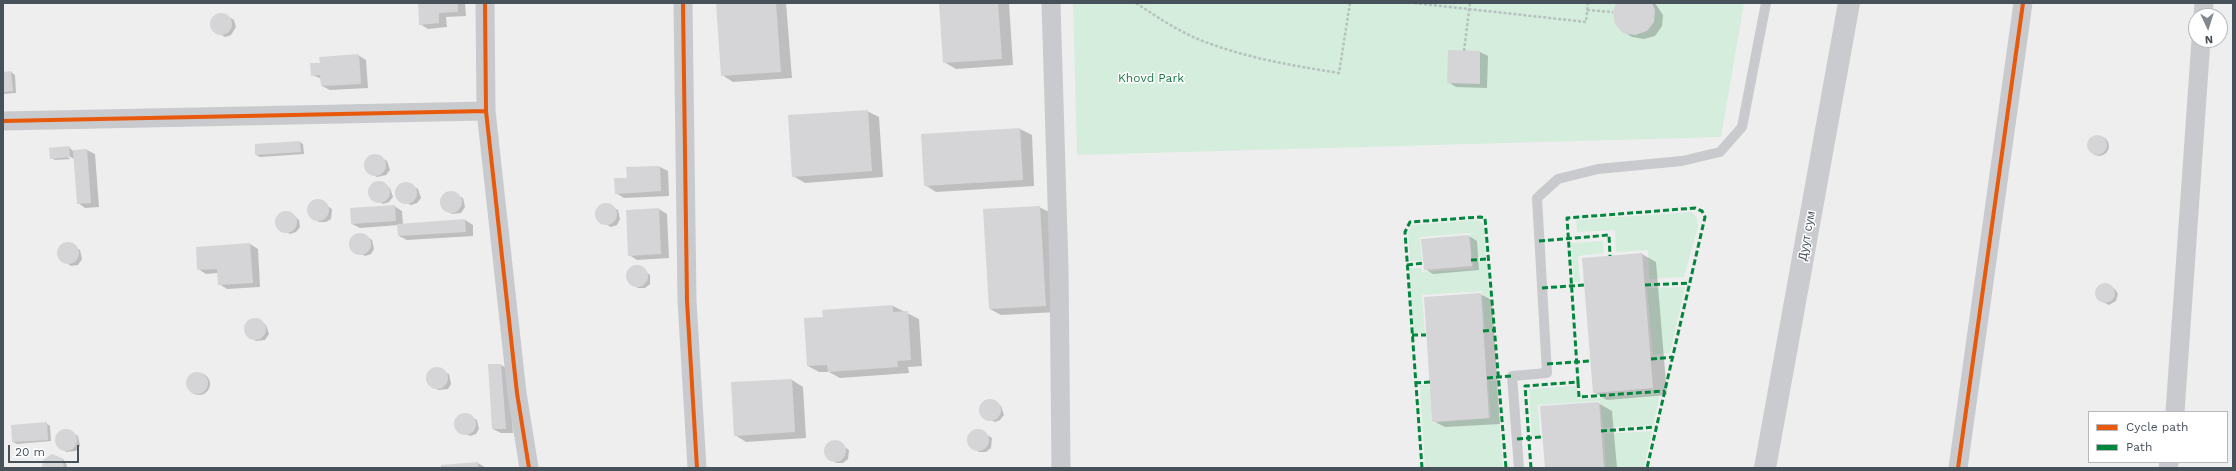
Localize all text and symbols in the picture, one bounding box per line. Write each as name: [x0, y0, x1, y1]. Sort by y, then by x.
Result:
north arrow: [2188, 8, 2228, 48]
text: N: [2204, 33, 2213, 46]
park label: Khovd Park: [1118, 71, 1184, 85]
street label: Дуут сум: [1796, 210, 1818, 262]
legend: [2088, 411, 2228, 463]
text: Cycle path: [2126, 420, 2188, 434]
scale bar: [10, 437, 81, 463]
text: Path: [2126, 440, 2152, 454]
text: 20 m: [15, 445, 45, 459]

